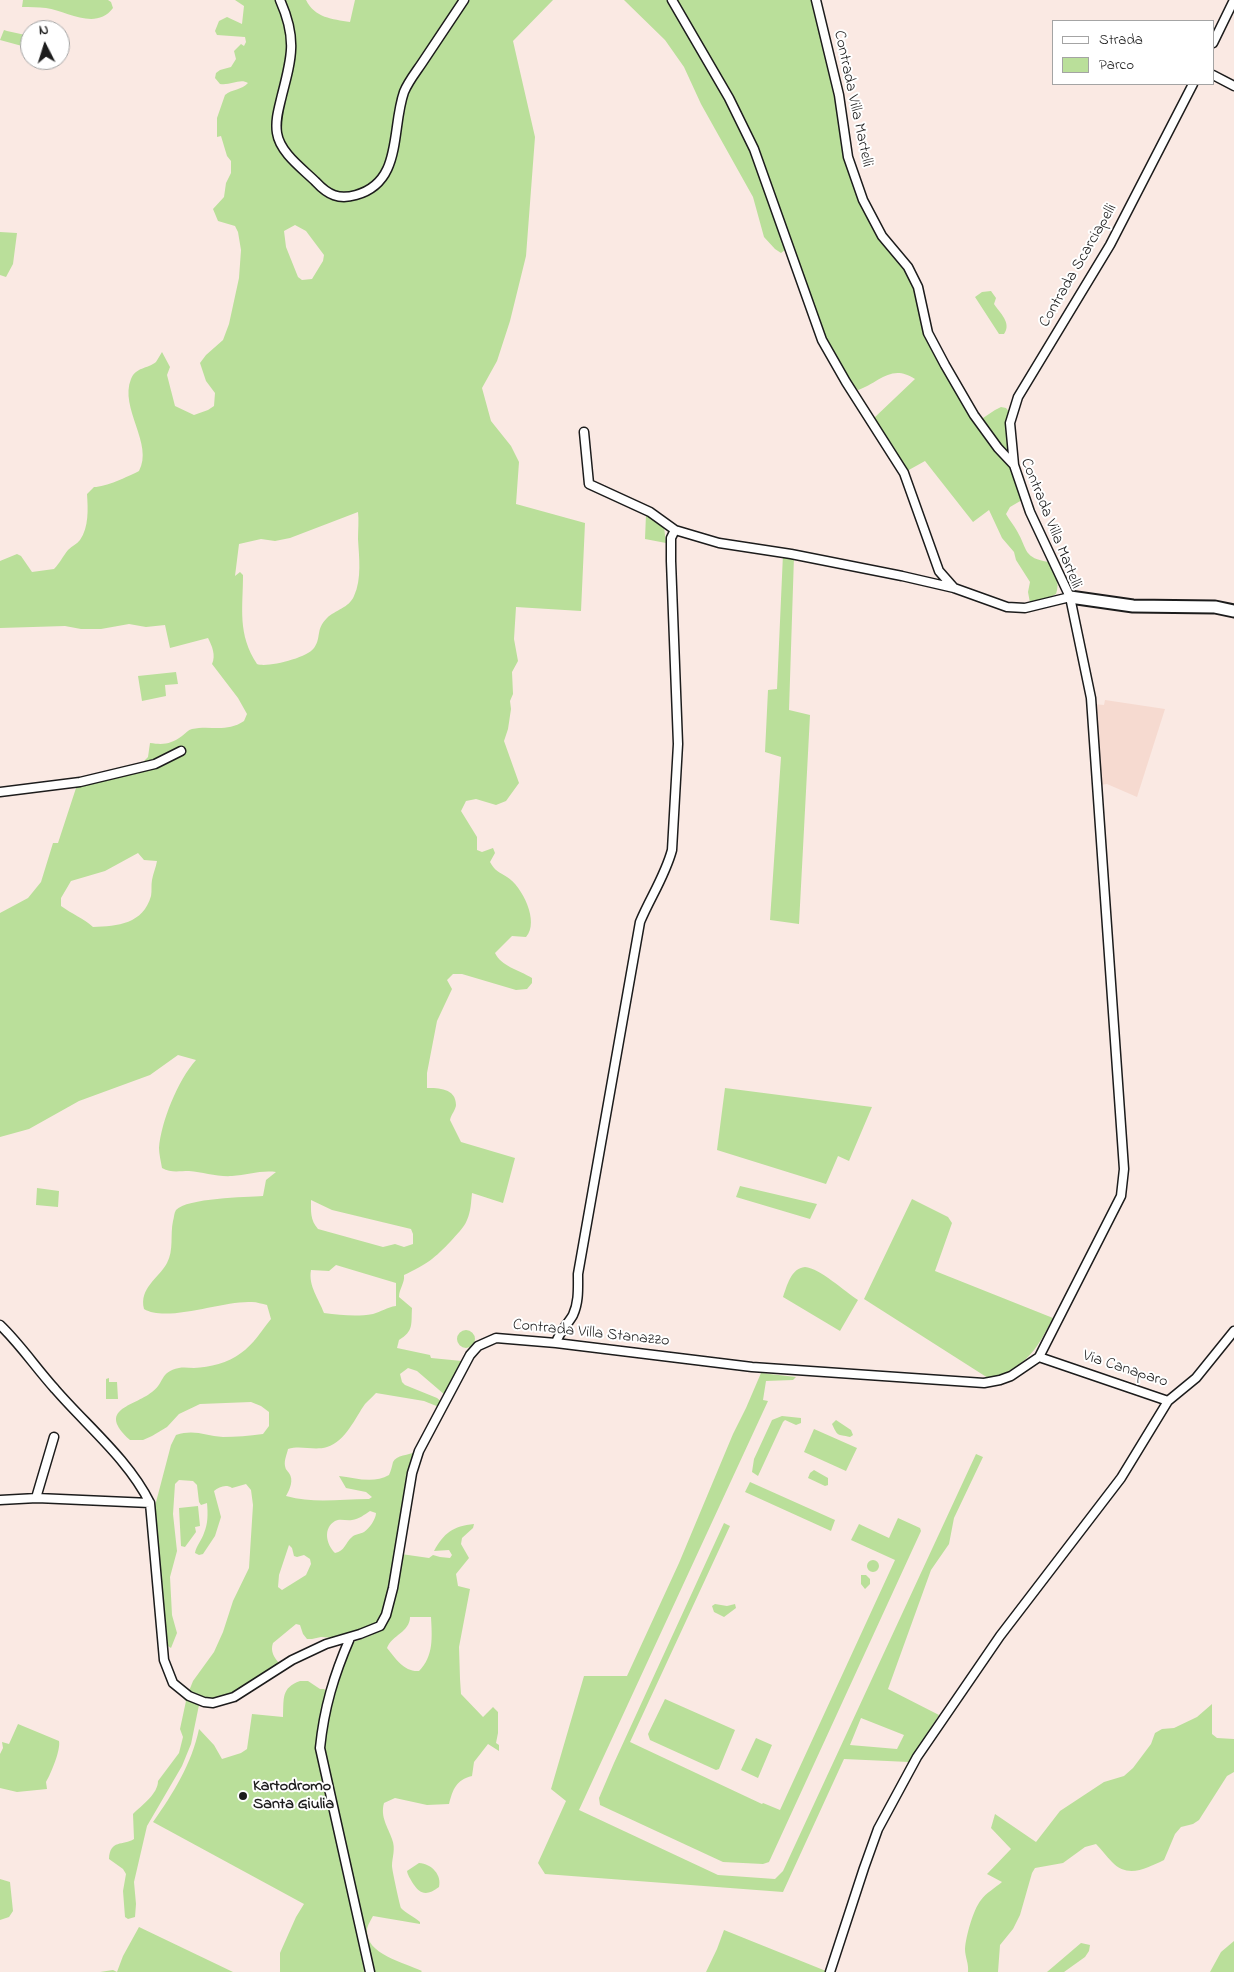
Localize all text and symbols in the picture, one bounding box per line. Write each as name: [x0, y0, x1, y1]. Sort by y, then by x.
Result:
north arrow: [20, 20, 70, 70]
text: N: [38, 20, 49, 41]
legend: [1052, 20, 1214, 85]
street label: Contrada Villa Martelli: [828, 29, 876, 169]
text: Strada: [1099, 29, 1143, 51]
text: Parco: [1099, 54, 1134, 76]
street label: Contrada Scarciapelli: [1036, 201, 1122, 331]
street label: Contrada Villa Martelli: [1015, 456, 1085, 592]
street label: Contrada Villa Stanazzo: [512, 1316, 670, 1352]
street label: Via Canaparo: [1080, 1347, 1170, 1393]
place label: Kartodromo Santa Giulia: [253, 1777, 334, 1815]
marker: Kartodromo Santa Giulia: [237, 1790, 249, 1802]

